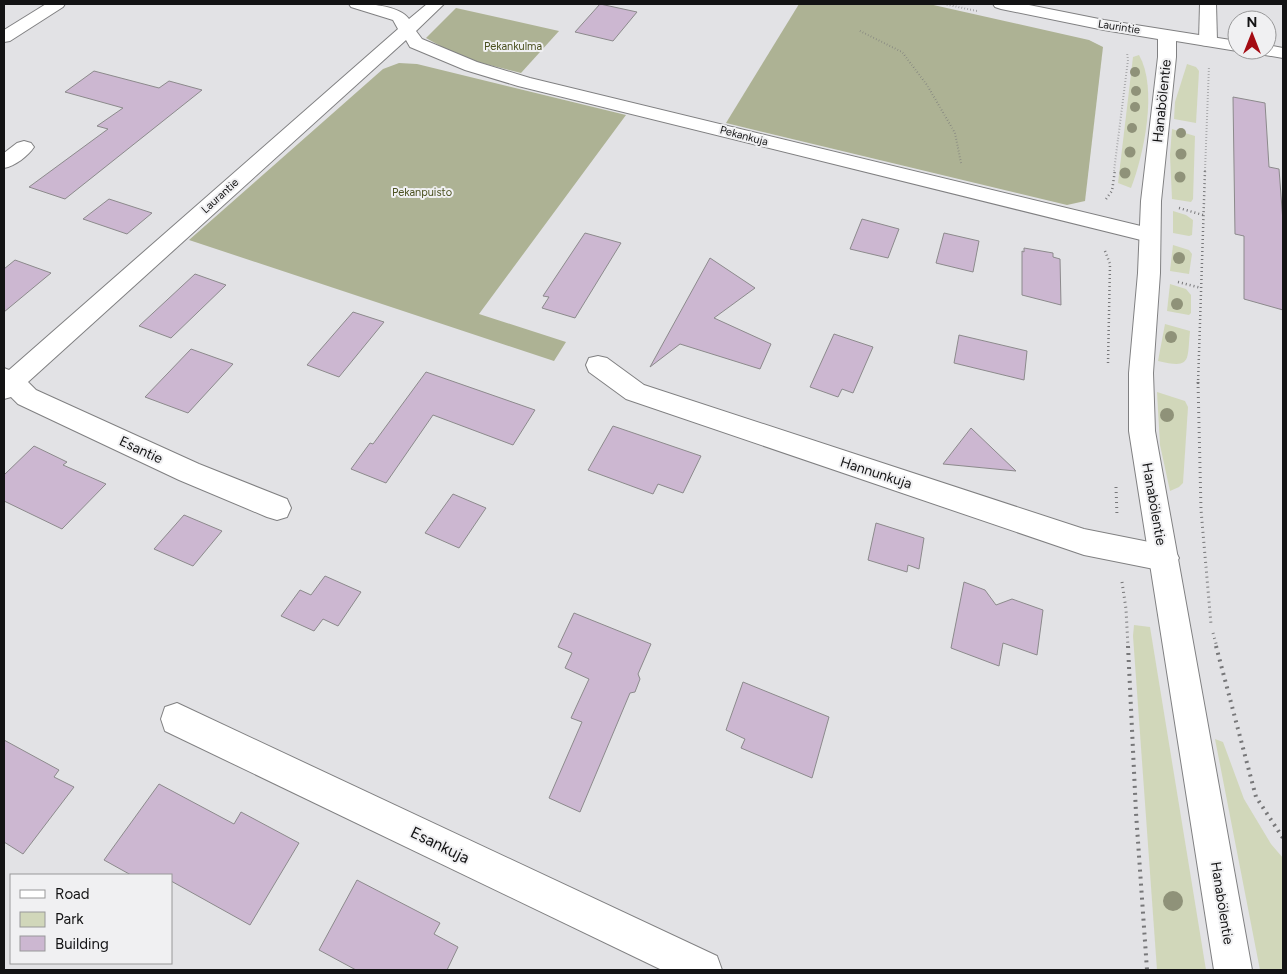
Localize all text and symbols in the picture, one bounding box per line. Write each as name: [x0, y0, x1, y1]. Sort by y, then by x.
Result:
north arrow: [1227, 10, 1277, 60]
text: N: [1247, 14, 1257, 31]
street label: Laurintie: [1097, 17, 1141, 37]
park label: Pekankulma: [484, 40, 542, 53]
street label: Hanabölentie: [1149, 58, 1175, 143]
street label: Pekankuja: [719, 123, 769, 149]
street label: Laurantie: [199, 176, 241, 216]
park label: Pekanpuisto: [392, 186, 452, 199]
street label: Esantie: [117, 433, 166, 468]
street label: Hannunkuja: [838, 453, 914, 493]
street label: Hanabölentie: [1138, 461, 1170, 547]
street label: Esankuja: [407, 823, 473, 867]
street label: Hanabölentie: [1207, 860, 1237, 946]
legend: [10, 874, 172, 964]
text: Road: [55, 885, 90, 903]
text: Park: [55, 910, 84, 928]
text: Building: [55, 935, 109, 953]

